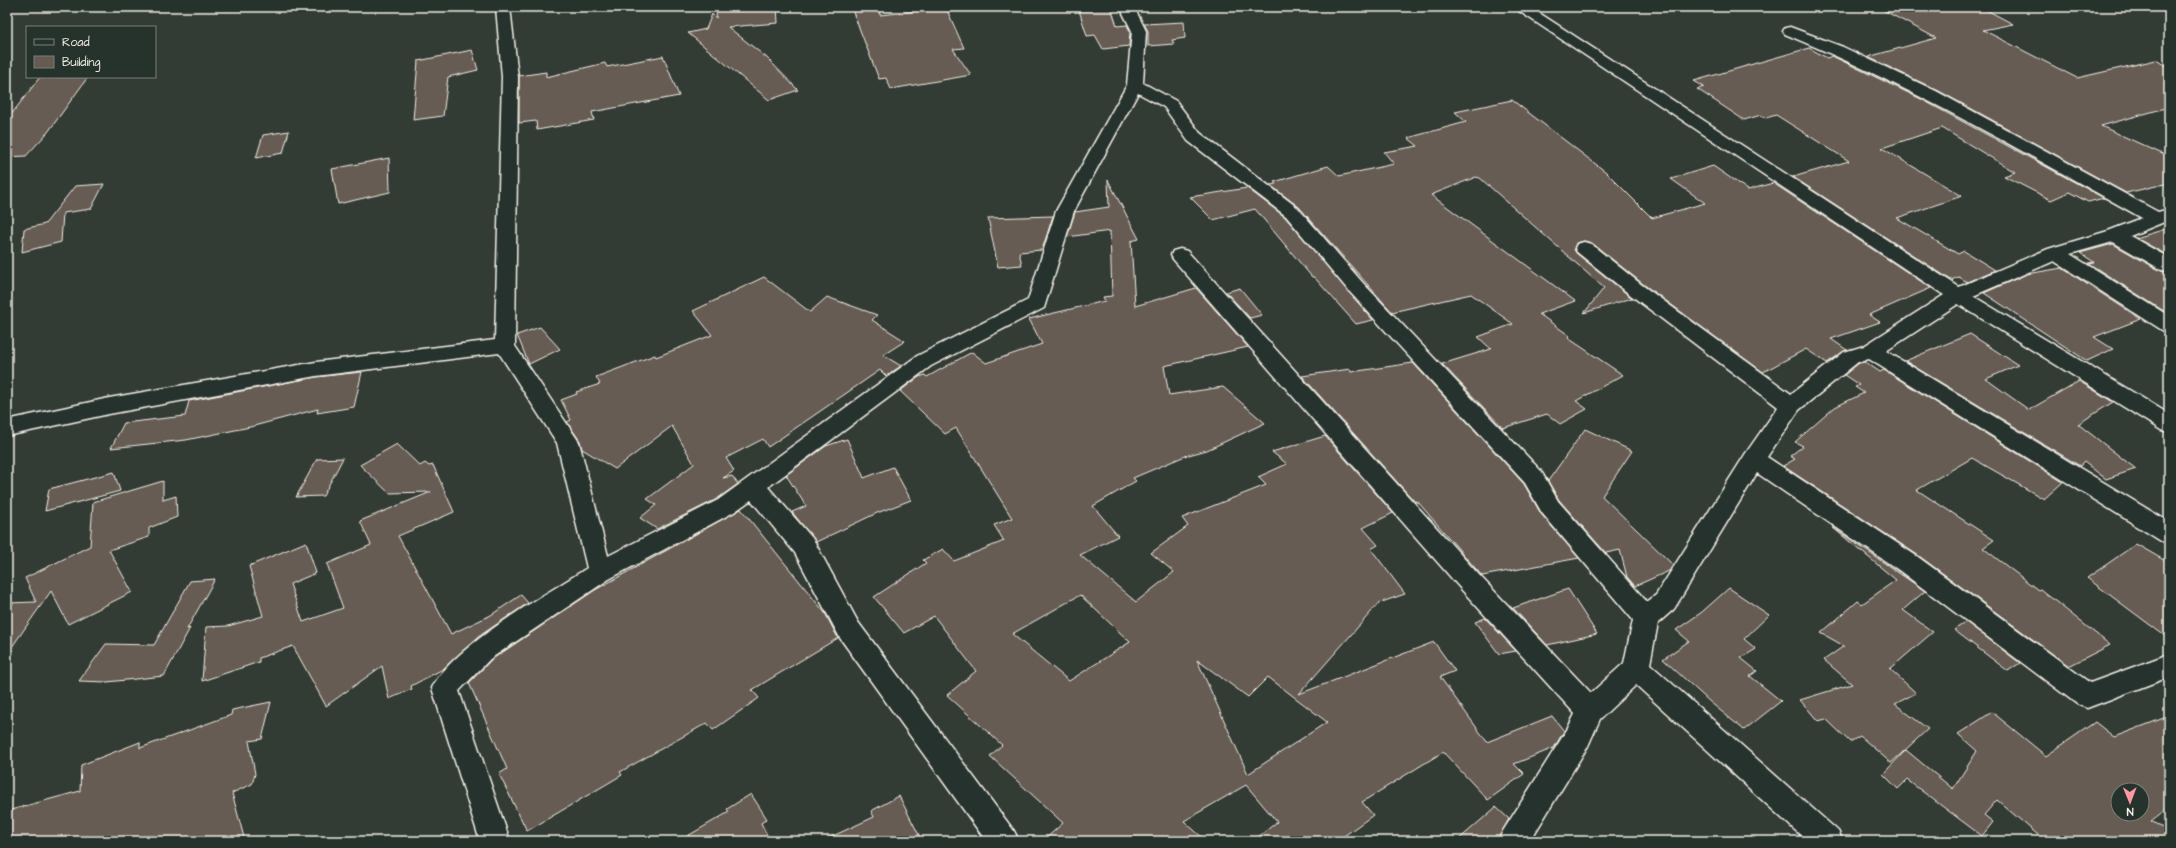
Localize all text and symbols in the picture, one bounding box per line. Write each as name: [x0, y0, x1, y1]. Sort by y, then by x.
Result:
legend: [26, 26, 156, 78]
text: Road: [62, 34, 90, 51]
text: Building: [62, 54, 100, 72]
north arrow: [2110, 782, 2150, 822]
text: N: [2126, 804, 2134, 819]

